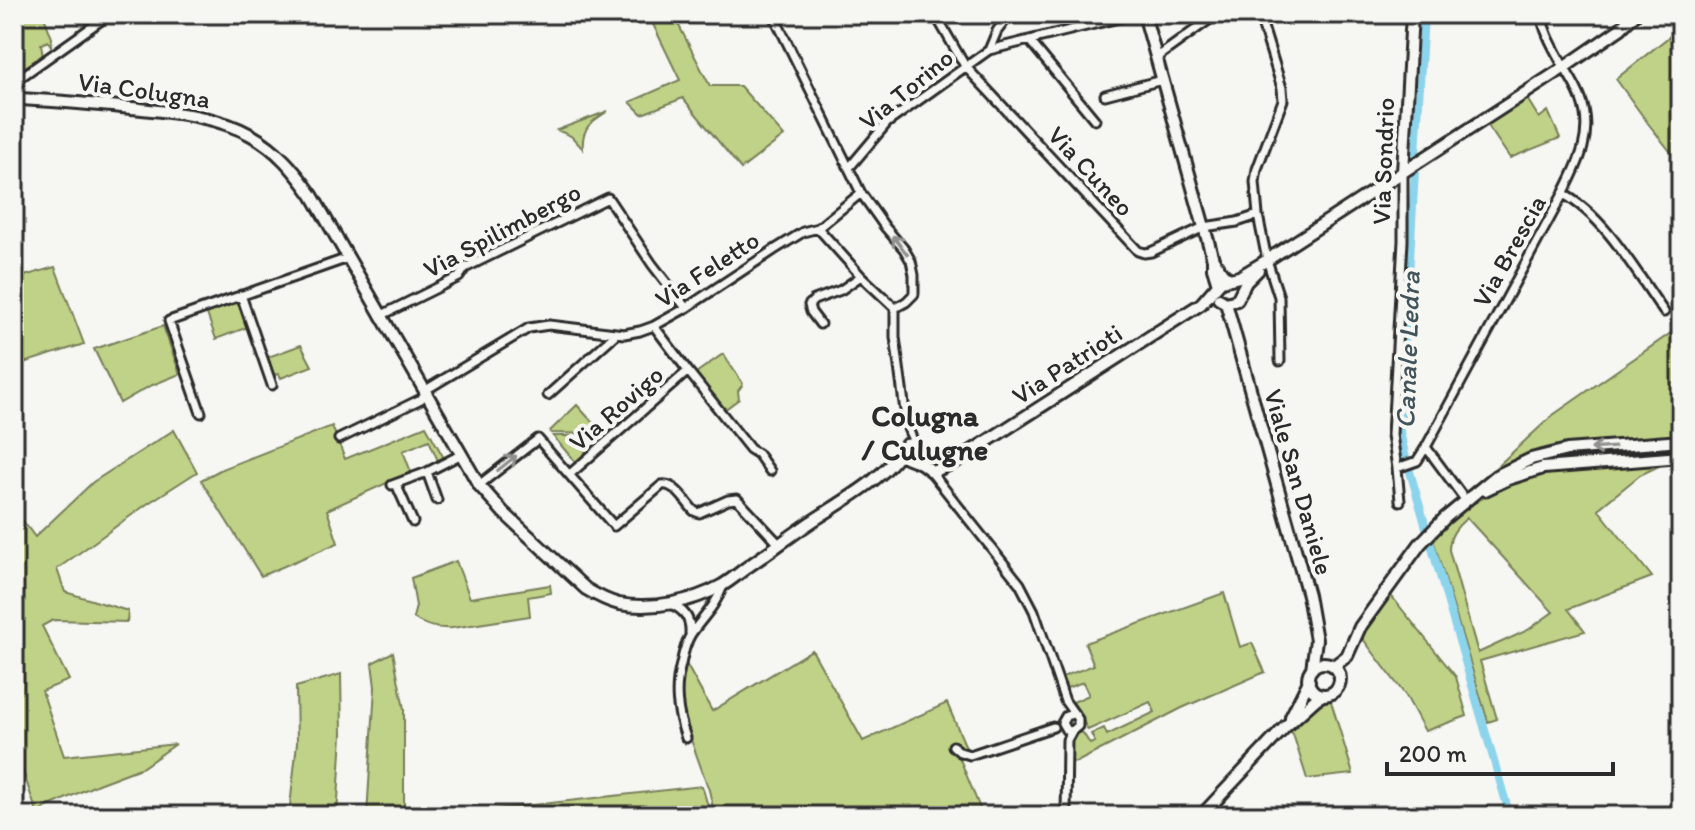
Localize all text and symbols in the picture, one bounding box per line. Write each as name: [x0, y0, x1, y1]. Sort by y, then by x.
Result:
street label: Via Torino: [852, 41, 960, 137]
street label: Via Colugna: [76, 65, 212, 115]
street label: Via Sondrio: [1365, 97, 1401, 225]
street label: Via Cuneo: [1041, 119, 1141, 223]
street label: Via Spilimbergo: [418, 175, 586, 285]
street label: Via Brescia: [1465, 189, 1553, 313]
street label: Via Feletto: [649, 223, 765, 315]
one-way arrow: [891, 235, 908, 256]
water label: Canale Ledra: [1387, 269, 1427, 429]
street label: Via Patrioti: [1006, 317, 1128, 411]
street label: Via Rovigo: [562, 358, 670, 458]
street label: Viale San Daniele: [1257, 385, 1341, 579]
district label: Colugna / Culugne: [861, 397, 988, 468]
one-way arrow: [1590, 441, 1617, 456]
one-way arrow: [496, 454, 517, 471]
scale bar: [1387, 726, 1613, 776]
text: 200 m: [1399, 739, 1467, 768]

